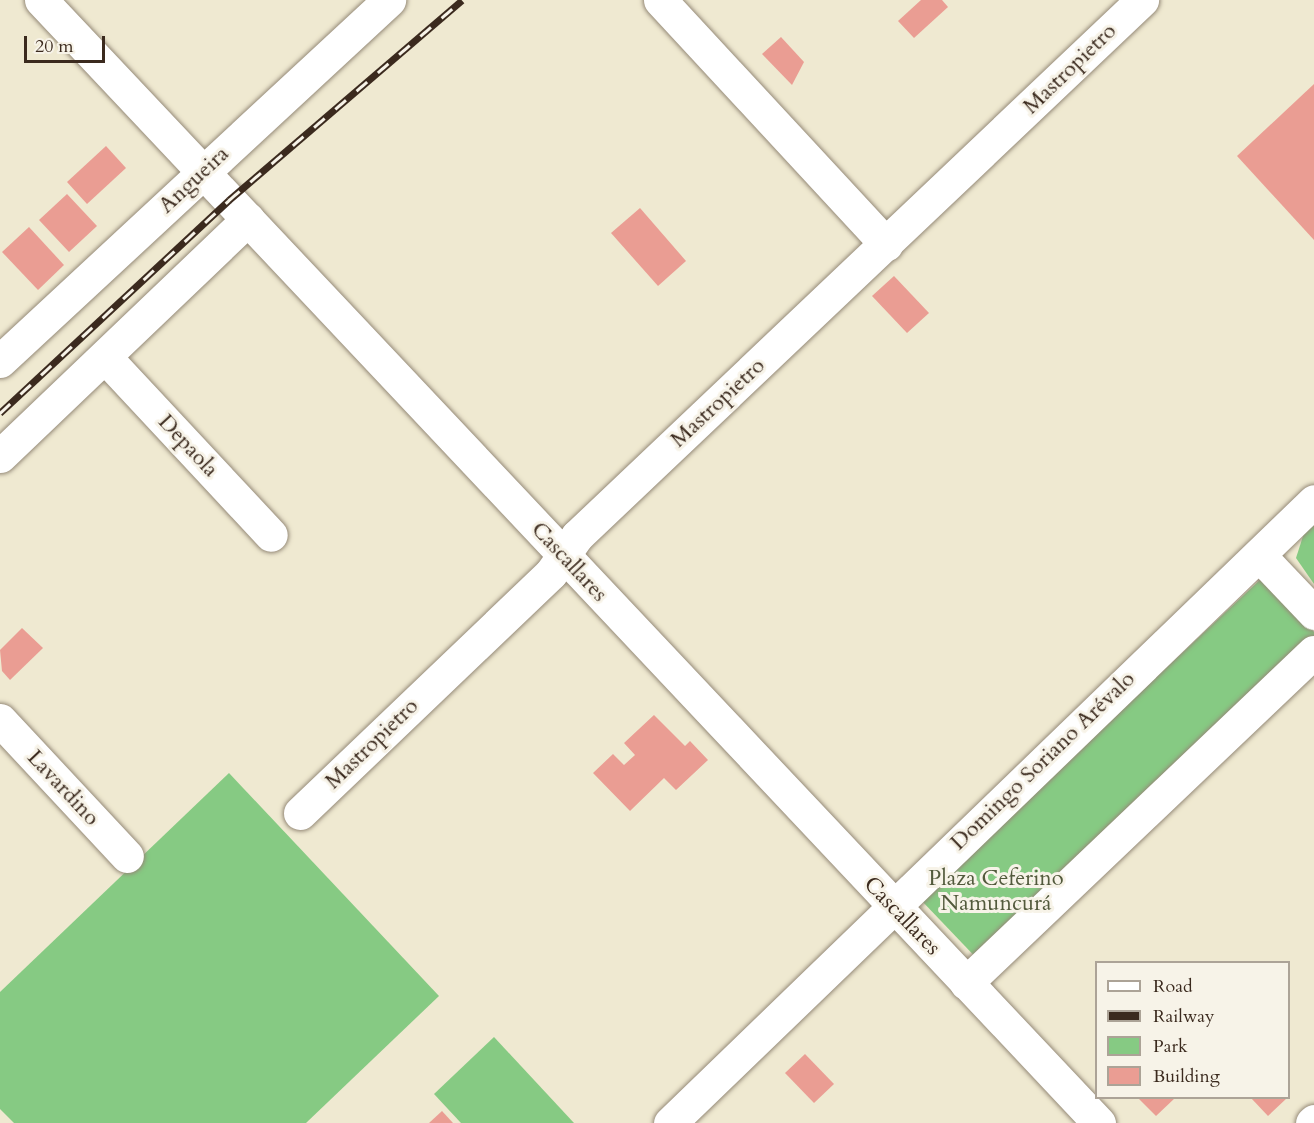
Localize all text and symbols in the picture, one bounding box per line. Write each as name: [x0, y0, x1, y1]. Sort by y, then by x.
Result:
street label: Mastropietro: [1018, 18, 1122, 120]
scale bar: [27, 24, 108, 62]
text: 20 m: [35, 34, 74, 59]
street label: Angueira: [153, 141, 235, 219]
street label: Mastropietro: [665, 353, 771, 453]
street label: Depaola: [152, 409, 224, 483]
street label: Cascallares: [525, 517, 613, 607]
street label: Domingo Soriano Arévalo: [945, 666, 1141, 856]
street label: Mastropietro: [320, 693, 424, 795]
street label: Lavardino: [21, 745, 105, 831]
park label: Plaza Ceferino Namuncurá: [928, 865, 1064, 916]
street label: Cascallares: [858, 871, 946, 961]
legend: [1095, 961, 1290, 1099]
text: Road: [1153, 974, 1193, 999]
text: Railway: [1153, 1004, 1215, 1029]
text: Park: [1153, 1034, 1188, 1059]
text: Building: [1153, 1064, 1220, 1089]

